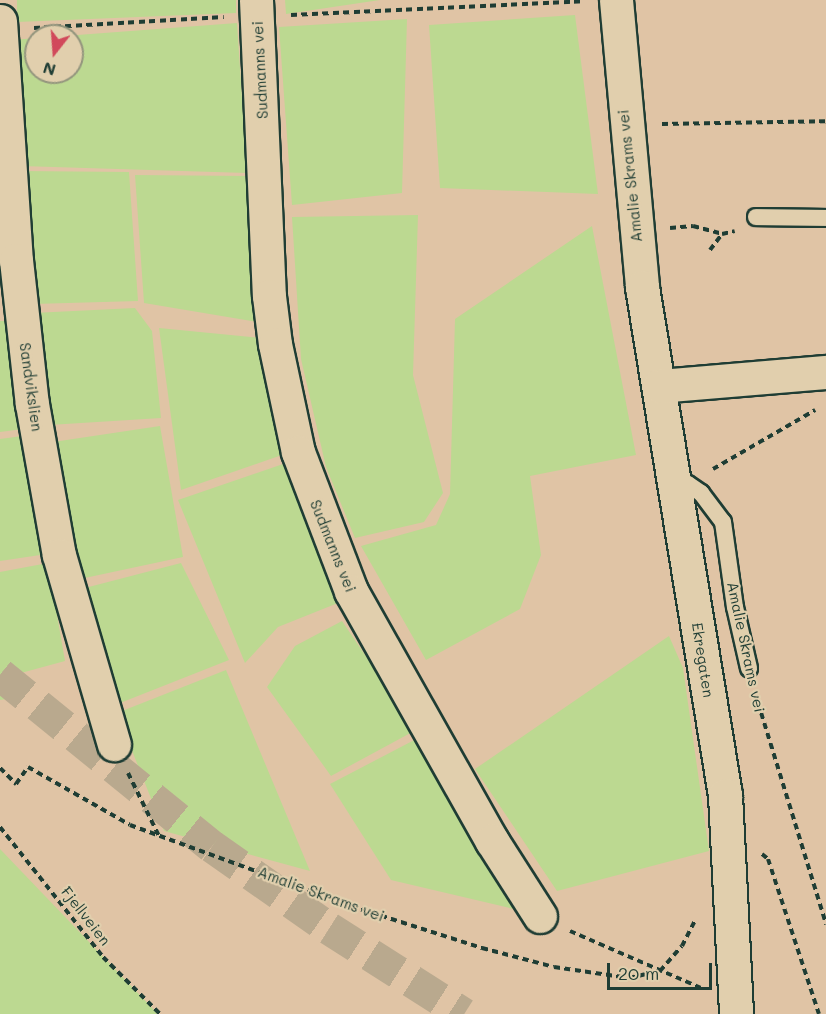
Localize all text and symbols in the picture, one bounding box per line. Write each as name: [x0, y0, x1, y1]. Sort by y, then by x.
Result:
street label: Sudmanns vei: [248, 21, 272, 119]
north arrow: [24, 24, 84, 84]
text: N: [40, 58, 58, 82]
street label: Amalie Skrams vei: [614, 109, 646, 243]
street label: Sandvikslien: [16, 342, 46, 432]
street label: Sudmanns vei: [306, 497, 360, 595]
street label: Amalie Skrams vei: [723, 580, 769, 714]
street label: Ekregaten: [688, 621, 718, 699]
street label: Amalie Skrams vei: [255, 863, 387, 925]
street label: Fjellveien: [57, 883, 115, 949]
scale bar: [610, 951, 715, 989]
text: 20 m: [618, 961, 659, 985]

